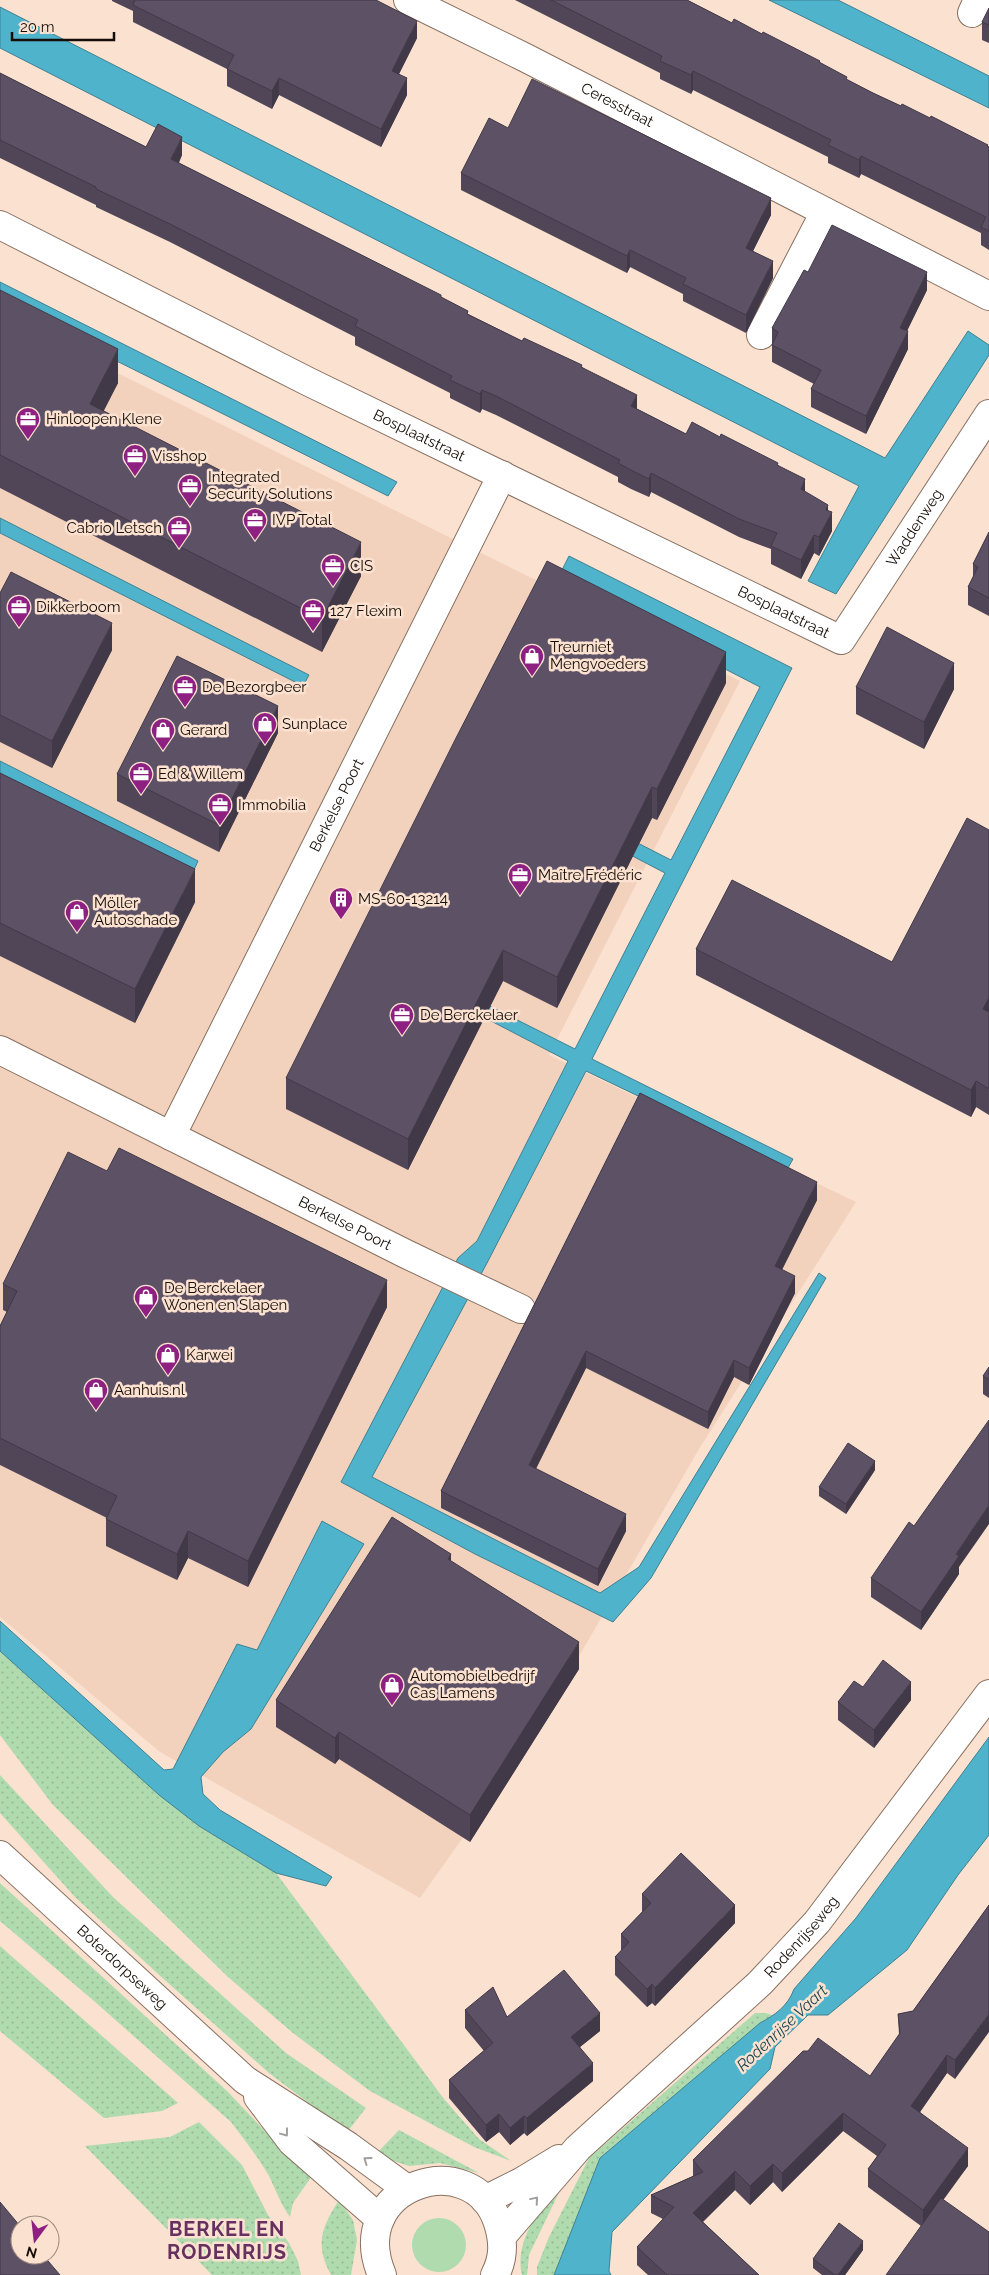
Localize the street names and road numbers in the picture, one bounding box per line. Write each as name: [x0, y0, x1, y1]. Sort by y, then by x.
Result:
street label: Ceresstraat: [578, 79, 656, 131]
street label: Bosplaatstraat: [370, 406, 468, 465]
street label: Waddenweg: [883, 486, 946, 570]
street label: Bosplaatstraat: [735, 582, 832, 642]
street label: Berkelse Poort: [306, 756, 368, 855]
street label: Berkelse Poort: [295, 1192, 394, 1254]
street label: Rodenrijseweg: [761, 1892, 842, 1982]
street label: Boterdorpseweg: [73, 1921, 171, 2013]

